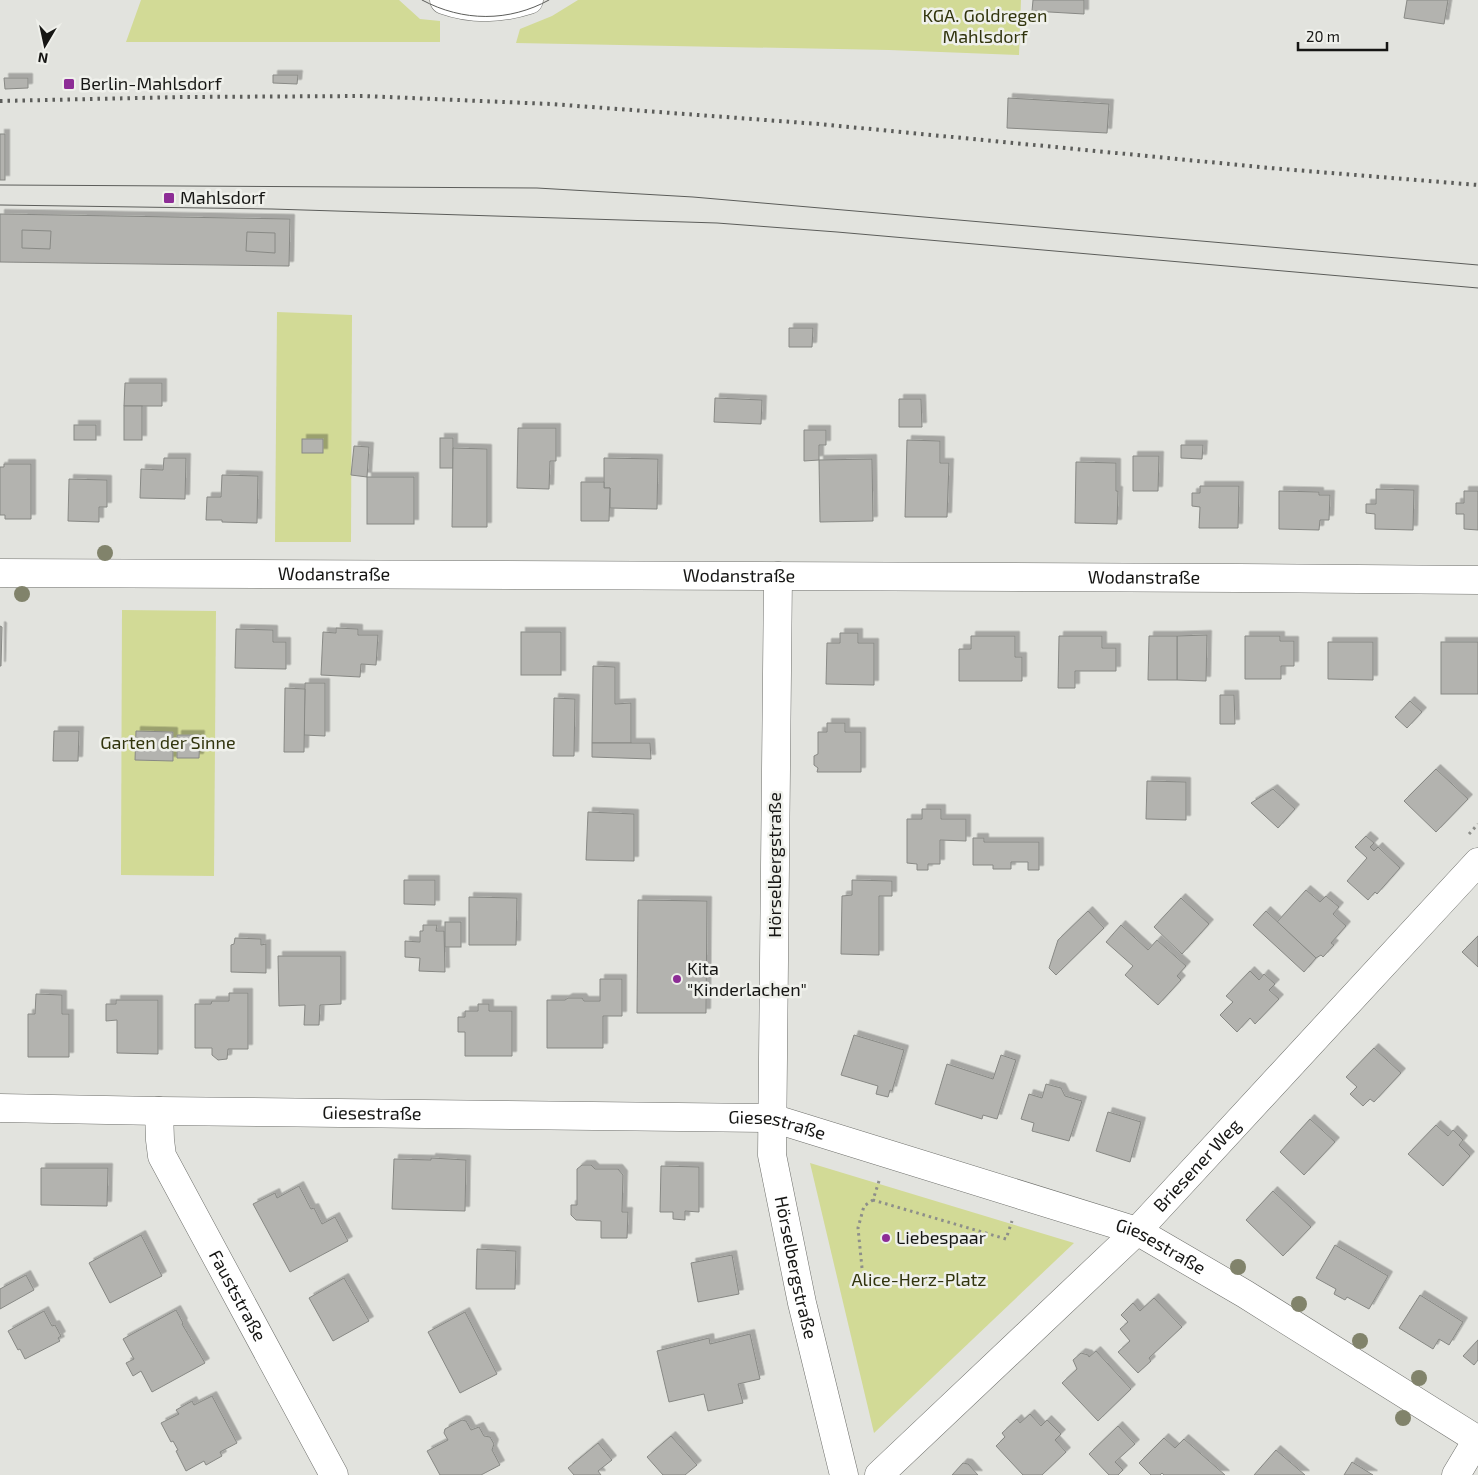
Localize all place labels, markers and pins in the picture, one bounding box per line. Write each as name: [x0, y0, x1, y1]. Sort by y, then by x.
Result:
place label: Berlin-Mahlsdorf: [80, 72, 223, 94]
marker: Berlin-Mahlsdorf: [62, 77, 76, 91]
place label: Mahlsdorf: [180, 186, 266, 208]
marker: Mahlsdorf: [162, 191, 176, 205]
place label: Kita "Kinderlachen": [687, 957, 807, 1000]
marker: Kita "Kinderlachen": [671, 973, 683, 985]
place label: Liebespaar: [896, 1226, 986, 1248]
marker: Liebespaar: [880, 1232, 892, 1244]

